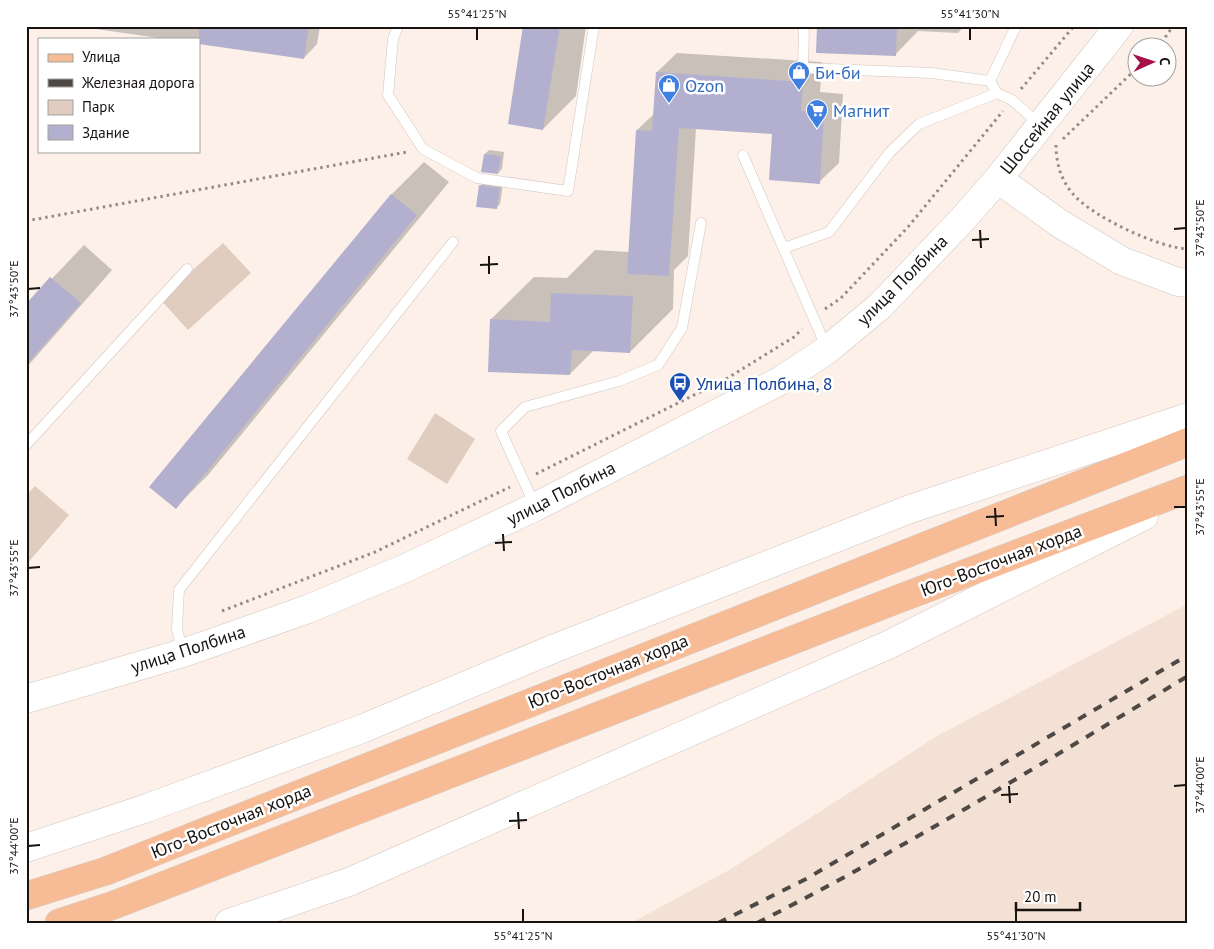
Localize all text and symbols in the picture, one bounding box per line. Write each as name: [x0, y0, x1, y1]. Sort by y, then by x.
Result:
text: 55°41'25"N: [447, 6, 507, 21]
text: 55°41'30"N: [940, 6, 1000, 21]
legend: [38, 38, 200, 152]
north arrow: [1126, 38, 1176, 88]
text: Улица: [82, 47, 120, 66]
street label: Шоссейная улица: [995, 57, 1099, 179]
text: С: [1156, 57, 1174, 66]
shop icon: Би-би: [787, 60, 811, 91]
place label: Би-би: [815, 61, 861, 84]
text: Железная дорога: [81, 73, 195, 92]
shop icon: Ozon: [657, 73, 681, 104]
place label: Ozon: [685, 74, 724, 97]
text: Парк: [82, 97, 115, 116]
supermarket icon: Магнит: [805, 98, 829, 129]
place label: Магнит: [833, 99, 890, 122]
text: Здание: [82, 123, 130, 142]
text: 37°43'50"E: [1192, 199, 1207, 257]
street label: улица Полбина: [852, 230, 952, 330]
text: 37°43'50"E: [6, 260, 21, 318]
bus stop icon: Улица Полбина, 8: [668, 371, 692, 402]
place label: Улица Полбина, 8: [696, 372, 833, 395]
street label: улица Полбина: [503, 456, 619, 530]
text: 37°43'55"E: [1192, 478, 1207, 536]
street label: Юго-Восточная хорда: [917, 519, 1085, 601]
text: 37°43'55"E: [6, 539, 21, 597]
street label: улица Полбина: [128, 620, 248, 678]
street label: Юго-Восточная хорда: [525, 628, 691, 714]
text: 37°44'00"E: [1192, 756, 1207, 814]
street label: Юго-Восточная хорда: [148, 778, 314, 864]
text: 37°44'00"E: [6, 817, 21, 875]
scale bar: [1016, 879, 1080, 911]
text: 20 m: [1024, 887, 1057, 906]
text: 55°41'25"N: [493, 928, 553, 943]
text: 55°41'30"N: [986, 928, 1046, 943]

